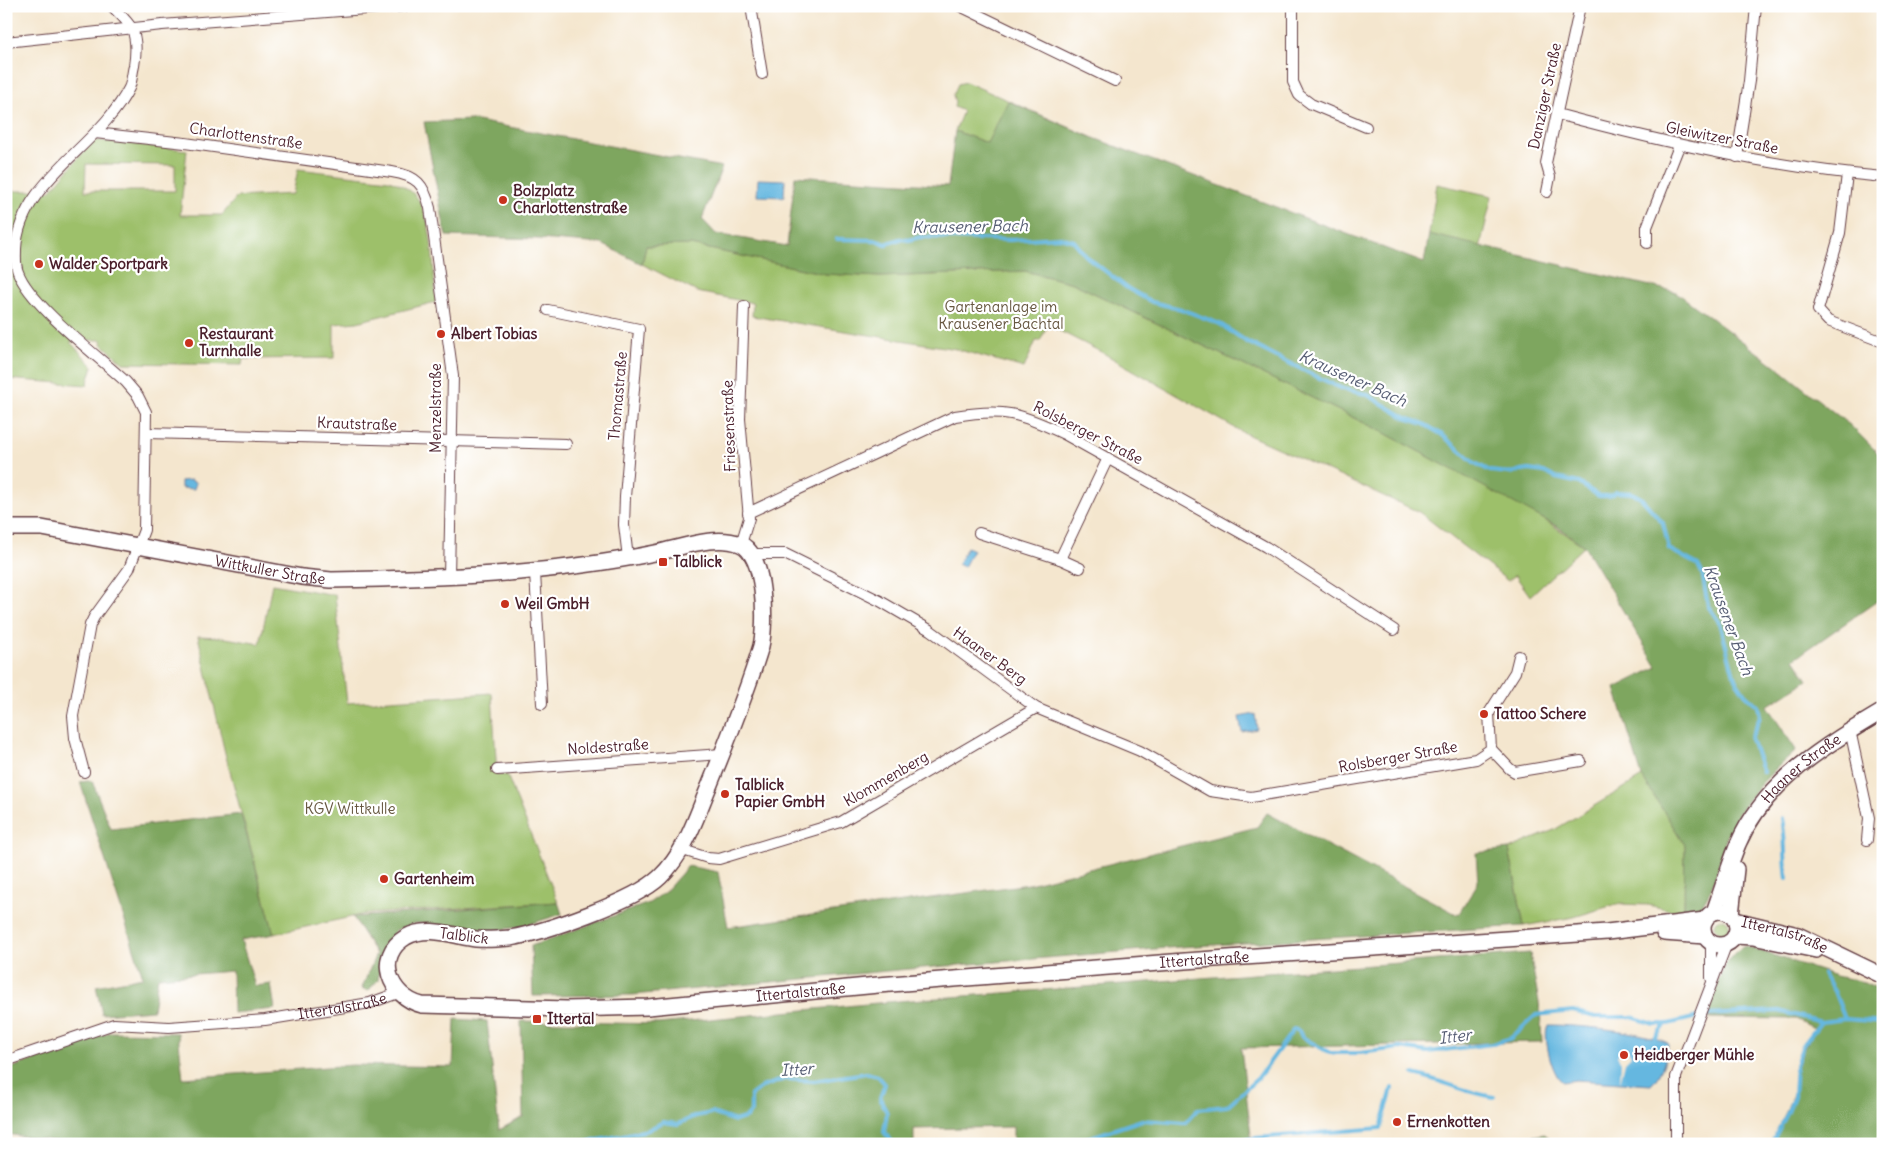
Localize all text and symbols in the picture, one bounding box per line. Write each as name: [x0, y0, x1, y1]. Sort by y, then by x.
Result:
street label: Danziger Straße: [1524, 41, 1565, 151]
street label: Gleiwitzer Straße: [1664, 117, 1780, 158]
street label: Charlottenstraße: [188, 118, 304, 153]
place label: Bolzplatz Charlottenstraße: [513, 181, 627, 217]
marker: Bolzplatz Charlottenstraße: [497, 194, 509, 206]
water label: Krausener Bach: [912, 215, 1029, 237]
place label: Walder Sportpark: [49, 254, 168, 274]
marker: Walder Sportpark: [33, 258, 45, 270]
park label: Gartenanlage im Krausener Bachtal: [938, 297, 1064, 333]
place label: Restaurant Turnhalle: [199, 324, 275, 360]
place label: Albert Tobias: [451, 324, 538, 343]
marker: Albert Tobias: [435, 328, 447, 340]
marker: Restaurant Turnhalle: [183, 337, 195, 349]
water label: Krausener Bach: [1296, 345, 1411, 411]
street label: Thomastraße: [604, 351, 631, 441]
street label: Menzelstraße: [426, 363, 445, 453]
street label: Friesenstraße: [717, 380, 740, 472]
street label: Rolsberger Straße: [1030, 397, 1146, 468]
street label: Krautstraße: [317, 413, 397, 434]
street label: Wittkuller Straße: [213, 551, 326, 588]
place label: Talblick: [673, 552, 722, 571]
marker: Talblick: [657, 556, 669, 568]
water label: Krausener Bach: [1700, 562, 1758, 678]
place label: Weil GmbH: [515, 594, 590, 613]
marker: Weil GmbH: [499, 598, 511, 610]
street label: Haaner Berg: [950, 622, 1031, 689]
place label: Tattoo Schere: [1494, 704, 1586, 723]
marker: Tattoo Schere: [1478, 708, 1490, 720]
street label: Haaner Straße: [1757, 729, 1844, 807]
street label: Noldestraße: [567, 734, 649, 759]
street label: Rolsberger Straße: [1337, 737, 1459, 776]
street label: Klommenberg: [840, 747, 932, 811]
place label: Talblick Papier GmbH: [735, 775, 825, 812]
marker: Talblick Papier GmbH: [719, 788, 731, 800]
park label: KGV Wittkulle: [304, 799, 396, 818]
place label: Gartenheim: [394, 869, 474, 888]
marker: Gartenheim: [378, 873, 390, 885]
street label: Ittertalstraße: [1740, 912, 1831, 957]
street label: Talblick: [439, 923, 490, 948]
street label: Ittertalstraße: [1159, 947, 1250, 972]
street label: Ittertalstraße: [755, 978, 846, 1006]
street label: Ittertalstraße: [296, 988, 389, 1024]
place label: Ittertal: [547, 1009, 594, 1028]
marker: Ittertal: [531, 1013, 543, 1025]
water label: Itter: [1438, 1024, 1475, 1048]
place label: Heidberger Mühle: [1634, 1045, 1754, 1065]
marker: Heidberger Mühle: [1618, 1049, 1630, 1061]
water label: Itter: [780, 1058, 816, 1080]
place label: Ernenkotten: [1407, 1112, 1490, 1131]
marker: Ernenkotten: [1391, 1116, 1403, 1128]

